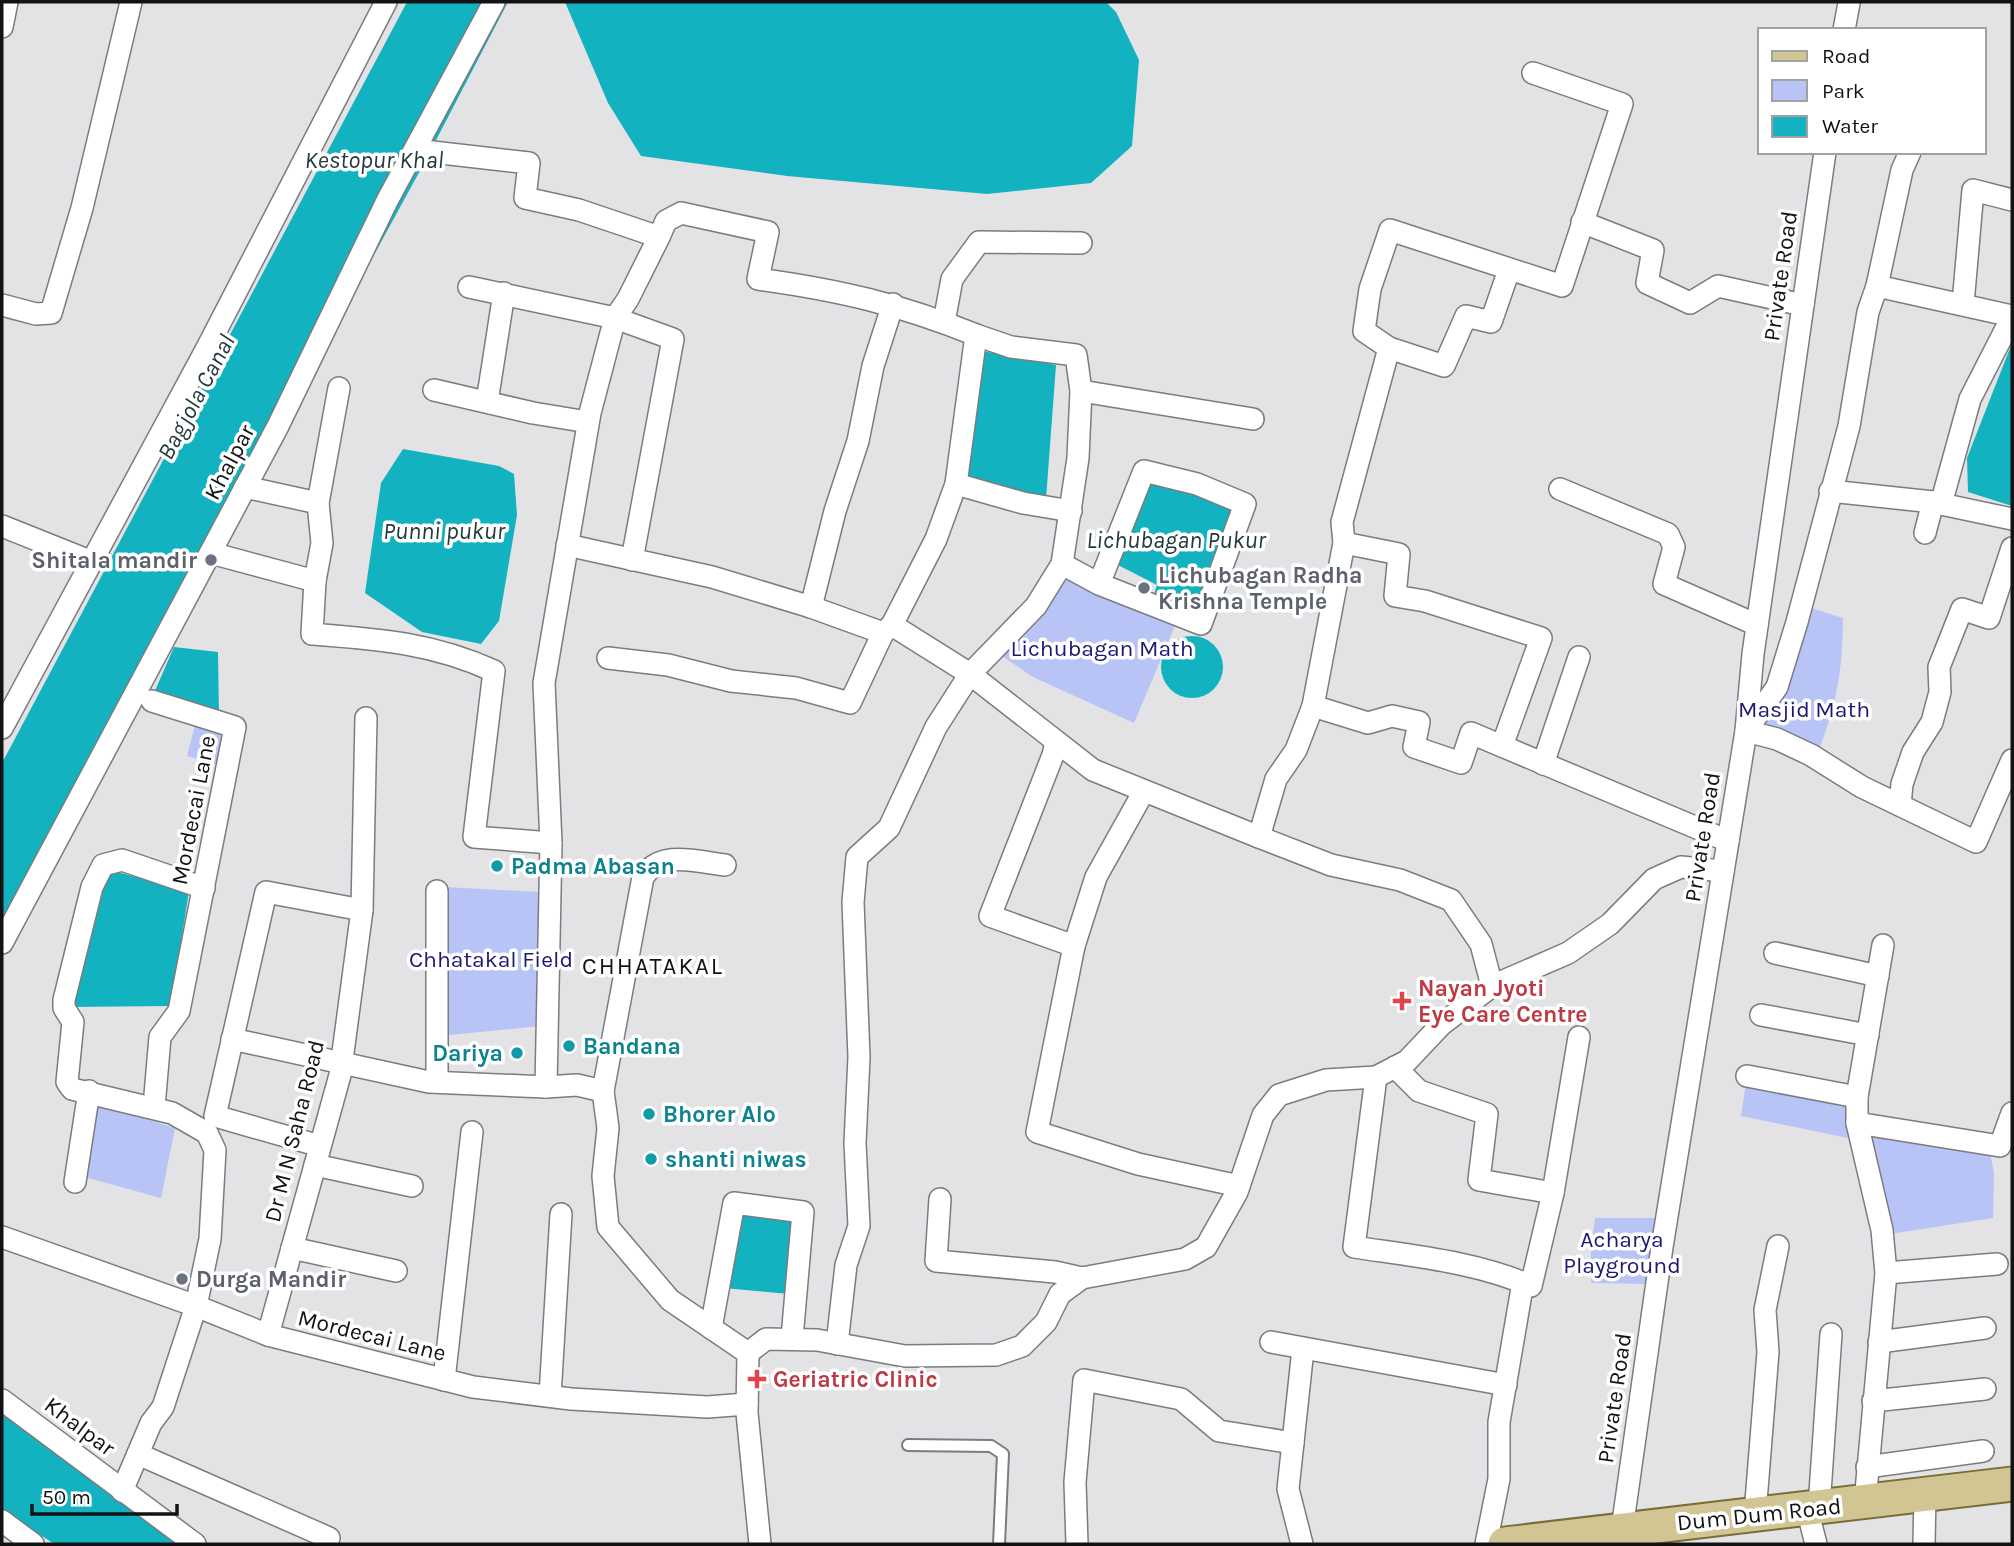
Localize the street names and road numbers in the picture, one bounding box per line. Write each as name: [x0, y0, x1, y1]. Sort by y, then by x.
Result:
street label: Private Road: [1758, 209, 1803, 343]
street label: Khalpar: [198, 419, 261, 504]
street label: Mordecai Lane: [166, 733, 221, 887]
street label: Private Road: [1679, 770, 1726, 904]
street label: Dr M N Saha Road: [259, 1037, 330, 1225]
street label: Mordecai Lane: [295, 1304, 449, 1367]
street label: Private Road: [1592, 1331, 1637, 1465]
street label: Khalpar: [39, 1391, 121, 1462]
street label: Dum Dum Road: [1676, 1492, 1843, 1537]

